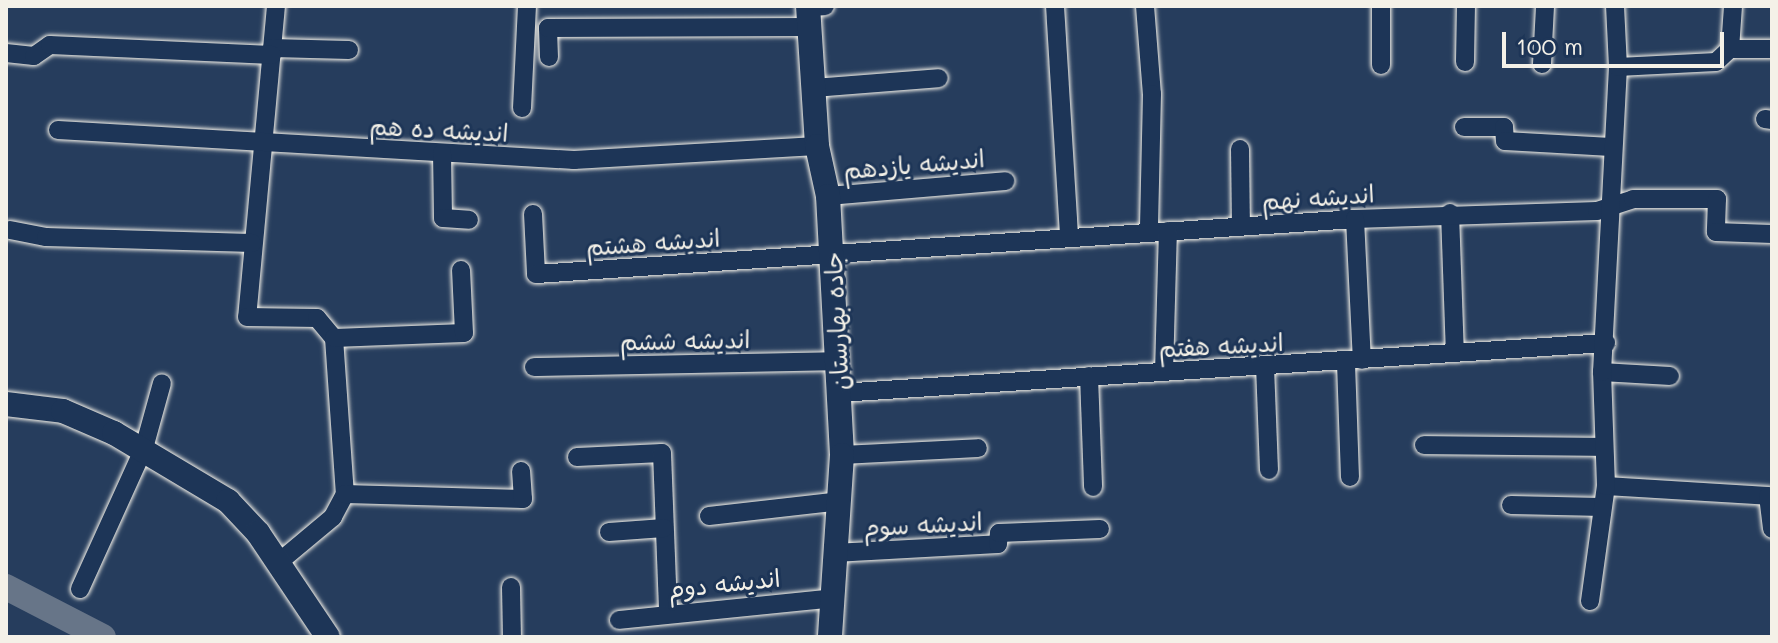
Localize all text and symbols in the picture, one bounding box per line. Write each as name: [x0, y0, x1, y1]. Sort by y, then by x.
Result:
scale bar: [1506, 16, 1728, 66]
text: 100 m: [1516, 30, 1583, 61]
street label: اندیشه ده هم: [369, 111, 509, 147]
street label: اندیشه یازدهم: [842, 143, 986, 185]
street label: اندیشه نهم: [1261, 179, 1375, 215]
street label: اندیشه هشتم: [585, 223, 721, 261]
street label: جاده بهارستان: [818, 251, 854, 391]
street label: اندیشه ششم: [620, 324, 750, 356]
street label: اندیشه هفتم: [1158, 327, 1284, 363]
street label: اندیشه سوم: [863, 506, 983, 542]
street label: اندیشه دوم: [666, 563, 782, 603]

